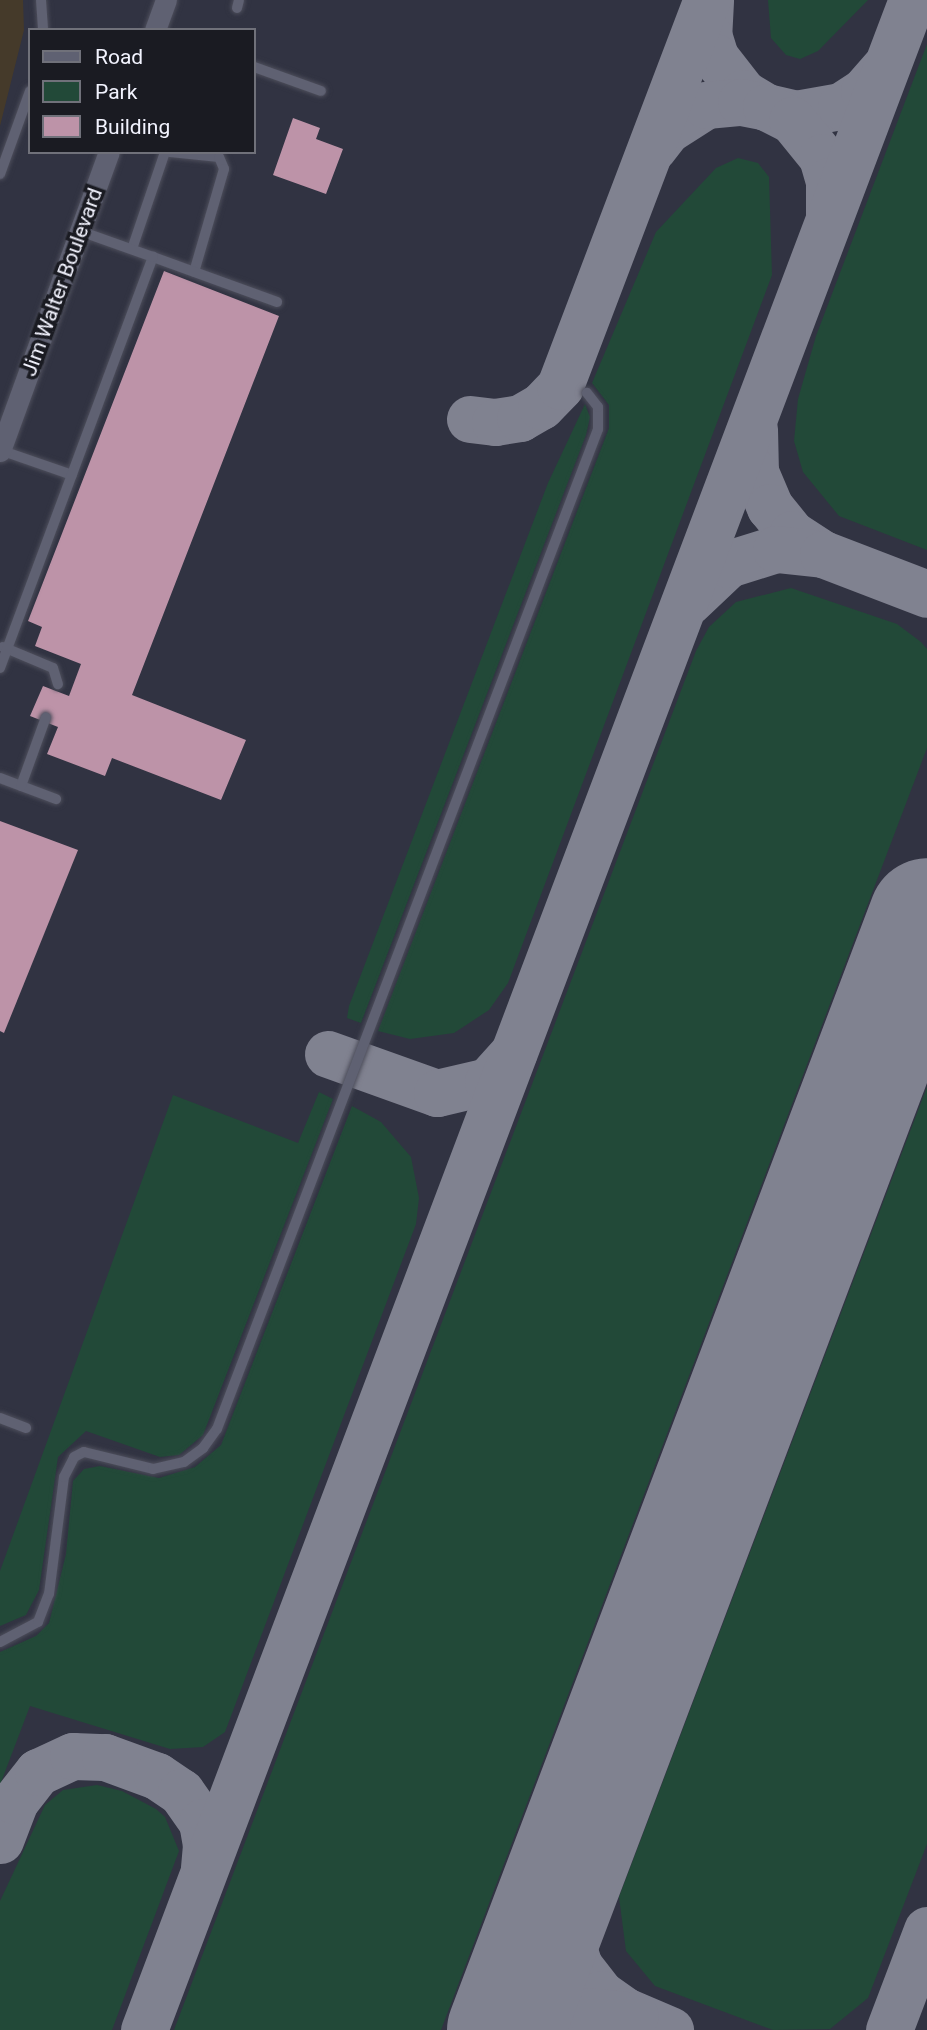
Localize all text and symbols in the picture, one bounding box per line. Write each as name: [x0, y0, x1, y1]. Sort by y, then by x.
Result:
legend: [28, 28, 256, 154]
text: Road: [95, 45, 143, 69]
text: Park: [95, 80, 137, 104]
text: Building: [95, 115, 170, 139]
street label: Jim Walter Boulevard: [16, 184, 108, 380]

